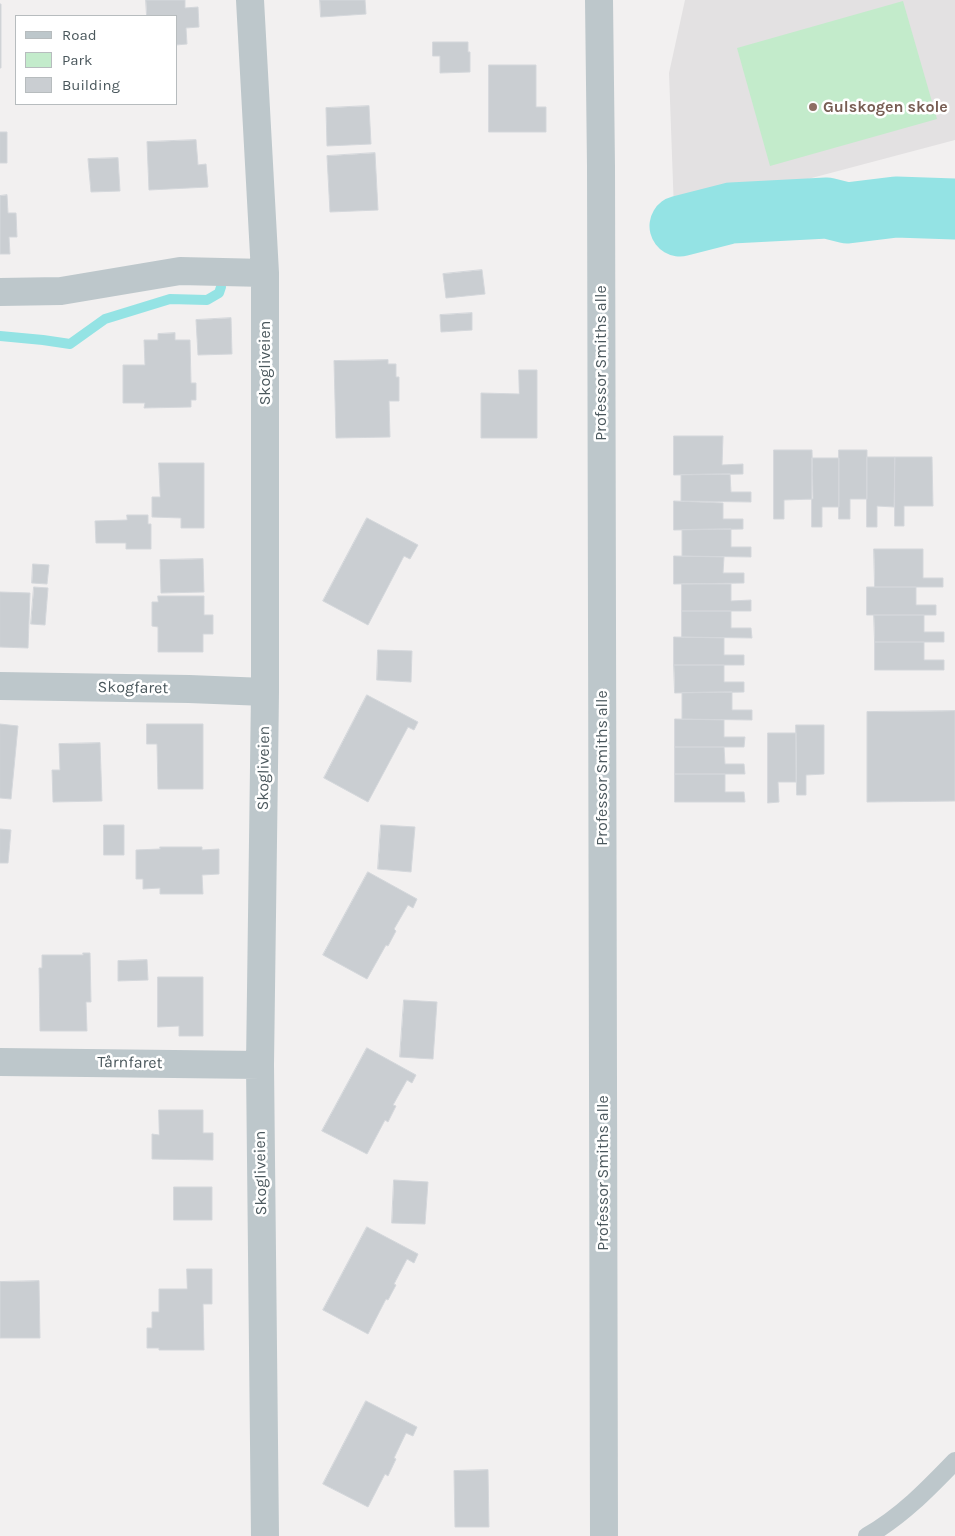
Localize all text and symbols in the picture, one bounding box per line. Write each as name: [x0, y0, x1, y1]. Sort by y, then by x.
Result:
legend: [15, 15, 178, 105]
text: Road: [62, 26, 97, 44]
text: Park: [62, 51, 92, 69]
text: Building: [62, 76, 120, 94]
place label: Gulskogen skole: [823, 97, 948, 117]
marker: Gulskogen skole: [807, 101, 819, 113]
street label: Professor Smiths alle: [591, 285, 611, 441]
street label: Skogliveien: [255, 321, 275, 405]
street label: Skogfaret: [97, 678, 169, 698]
street label: Professor Smiths alle: [592, 690, 612, 846]
street label: Skogliveien: [254, 726, 274, 810]
street label: Tårnfaret: [97, 1053, 163, 1073]
street label: Professor Smiths alle: [593, 1095, 613, 1251]
street label: Skogliveien: [251, 1131, 271, 1215]

